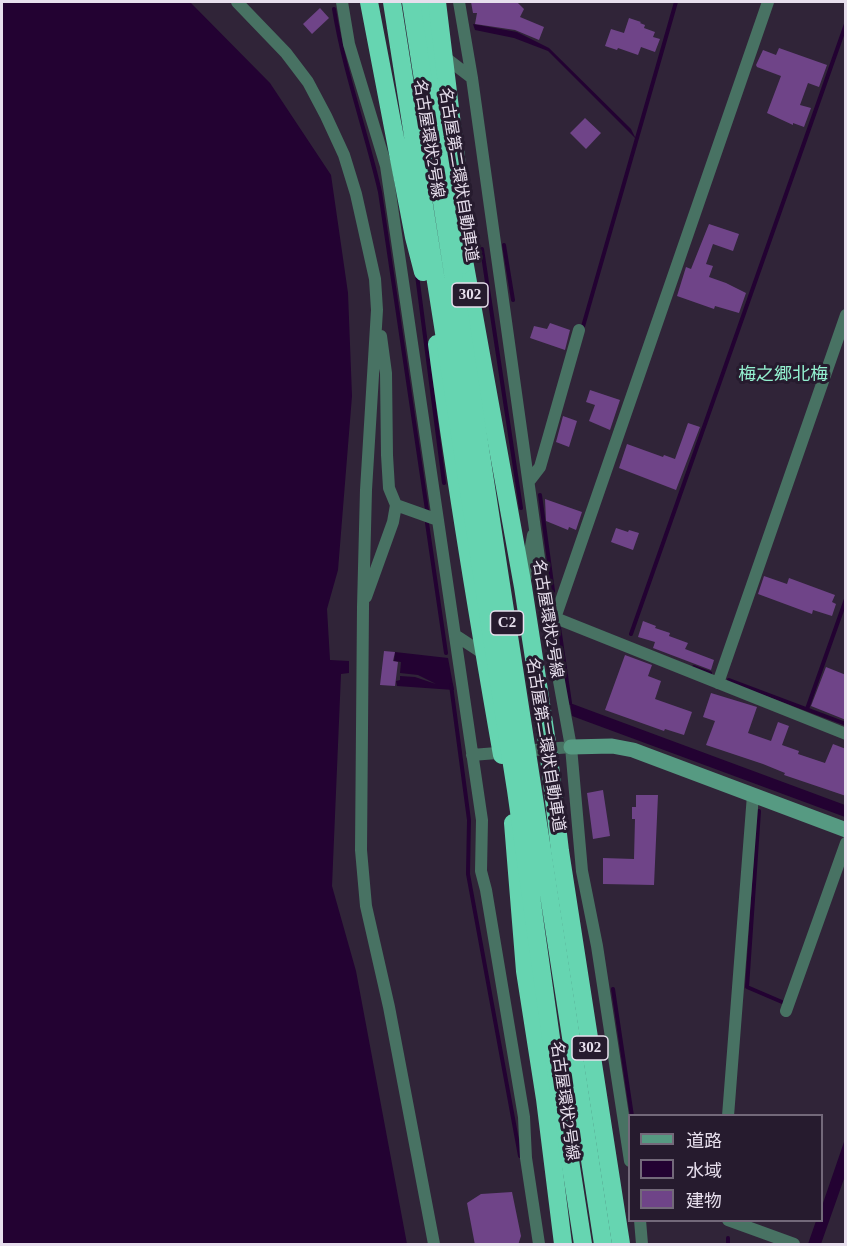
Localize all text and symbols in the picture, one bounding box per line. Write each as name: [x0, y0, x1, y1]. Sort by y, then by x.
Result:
street label: 名古屋環状2号線: [409, 78, 447, 200]
street label: 名古屋第二環状自動車道: [435, 87, 481, 263]
road number: 302: [452, 283, 488, 307]
district label: 梅之郷北梅: [738, 364, 828, 386]
street label: 名古屋環状2号線: [528, 558, 566, 680]
road number: C2: [490, 611, 524, 635]
street label: 名古屋第二環状自動車道: [522, 657, 568, 833]
road number: 302: [572, 1036, 608, 1060]
street label: 名古屋環状2号線: [546, 1040, 582, 1162]
legend: [628, 1114, 823, 1222]
text: 道路: [686, 1131, 722, 1151]
text: 水域: [686, 1161, 722, 1181]
text: 建物: [686, 1191, 722, 1211]

